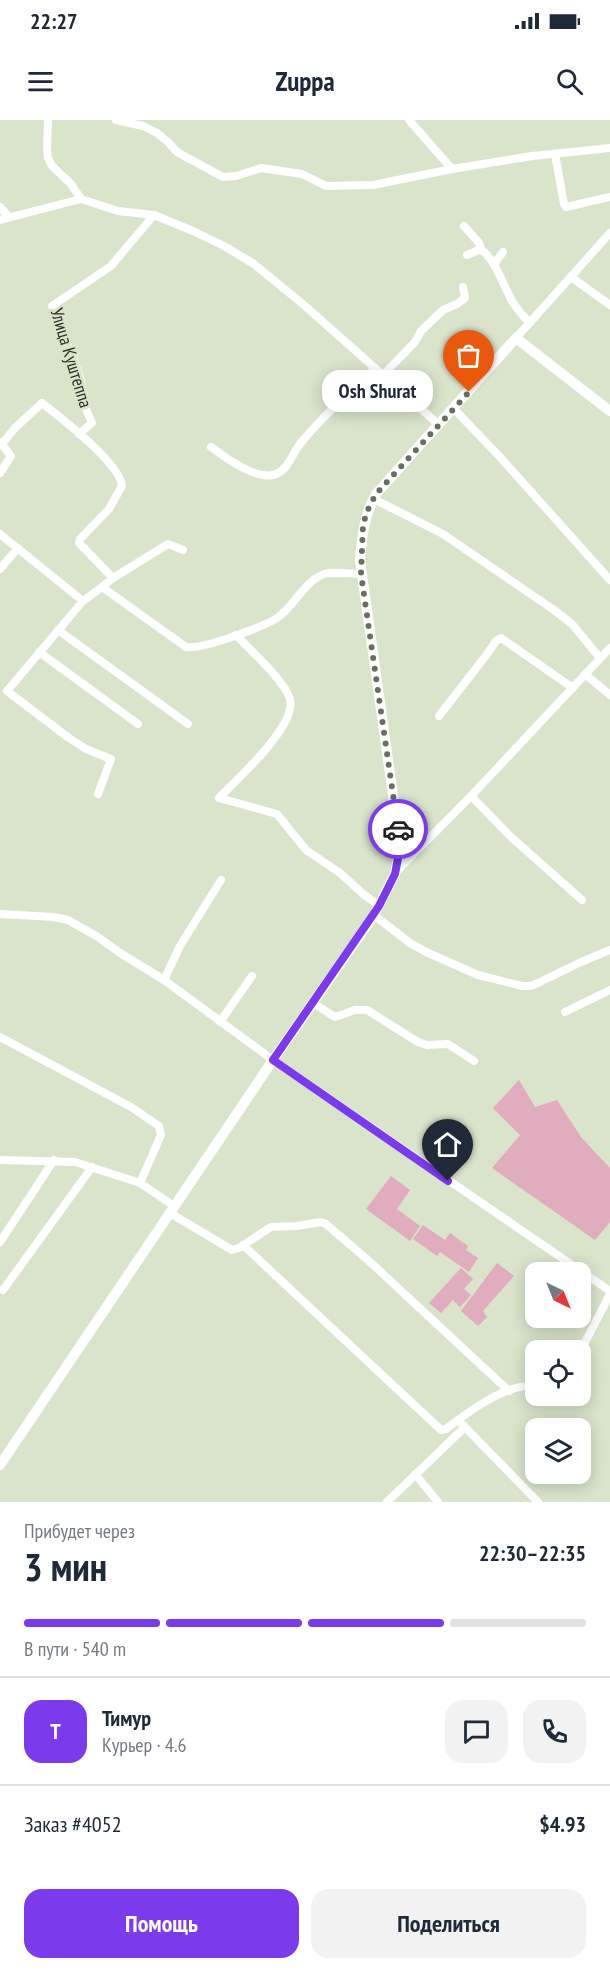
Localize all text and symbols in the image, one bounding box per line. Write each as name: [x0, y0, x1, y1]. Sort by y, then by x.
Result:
text: 22:27: [30, 7, 78, 35]
text: Zuppa: [275, 64, 335, 98]
icon: menu: [24, 65, 57, 98]
icon: search: [553, 65, 586, 98]
street label: Улица Куштеппа: [45, 305, 98, 410]
pin: [443, 330, 494, 392]
icon: bag: [452, 339, 485, 372]
callout: Osh Shurat: [322, 371, 433, 413]
text: Osh Shurat: [339, 378, 416, 404]
courier: [368, 799, 428, 859]
icon: car: [382, 813, 415, 846]
pin: [422, 1119, 473, 1181]
icon: home: [431, 1128, 464, 1161]
north arrow: [525, 1262, 591, 1328]
map controls: [525, 1262, 591, 1484]
button: locate: [525, 1340, 591, 1406]
button: layers: [525, 1418, 591, 1484]
text: Прибудет через: [24, 1518, 135, 1544]
text: 22:30–22:35: [479, 1539, 586, 1567]
text: 3 мин: [24, 1541, 107, 1592]
text: В пути · 540 m: [24, 1636, 126, 1662]
button: chat: [445, 1700, 508, 1763]
button: phone: [523, 1700, 586, 1763]
text: Тимур: [102, 1704, 151, 1732]
text: Т: [50, 1717, 61, 1745]
text: Курьер · 4.6: [102, 1732, 187, 1758]
text: Заказ #4052: [24, 1810, 122, 1838]
text: $4.93: [539, 1810, 586, 1838]
button: Помощь: [24, 1889, 299, 1958]
button: Поделиться: [311, 1889, 586, 1958]

